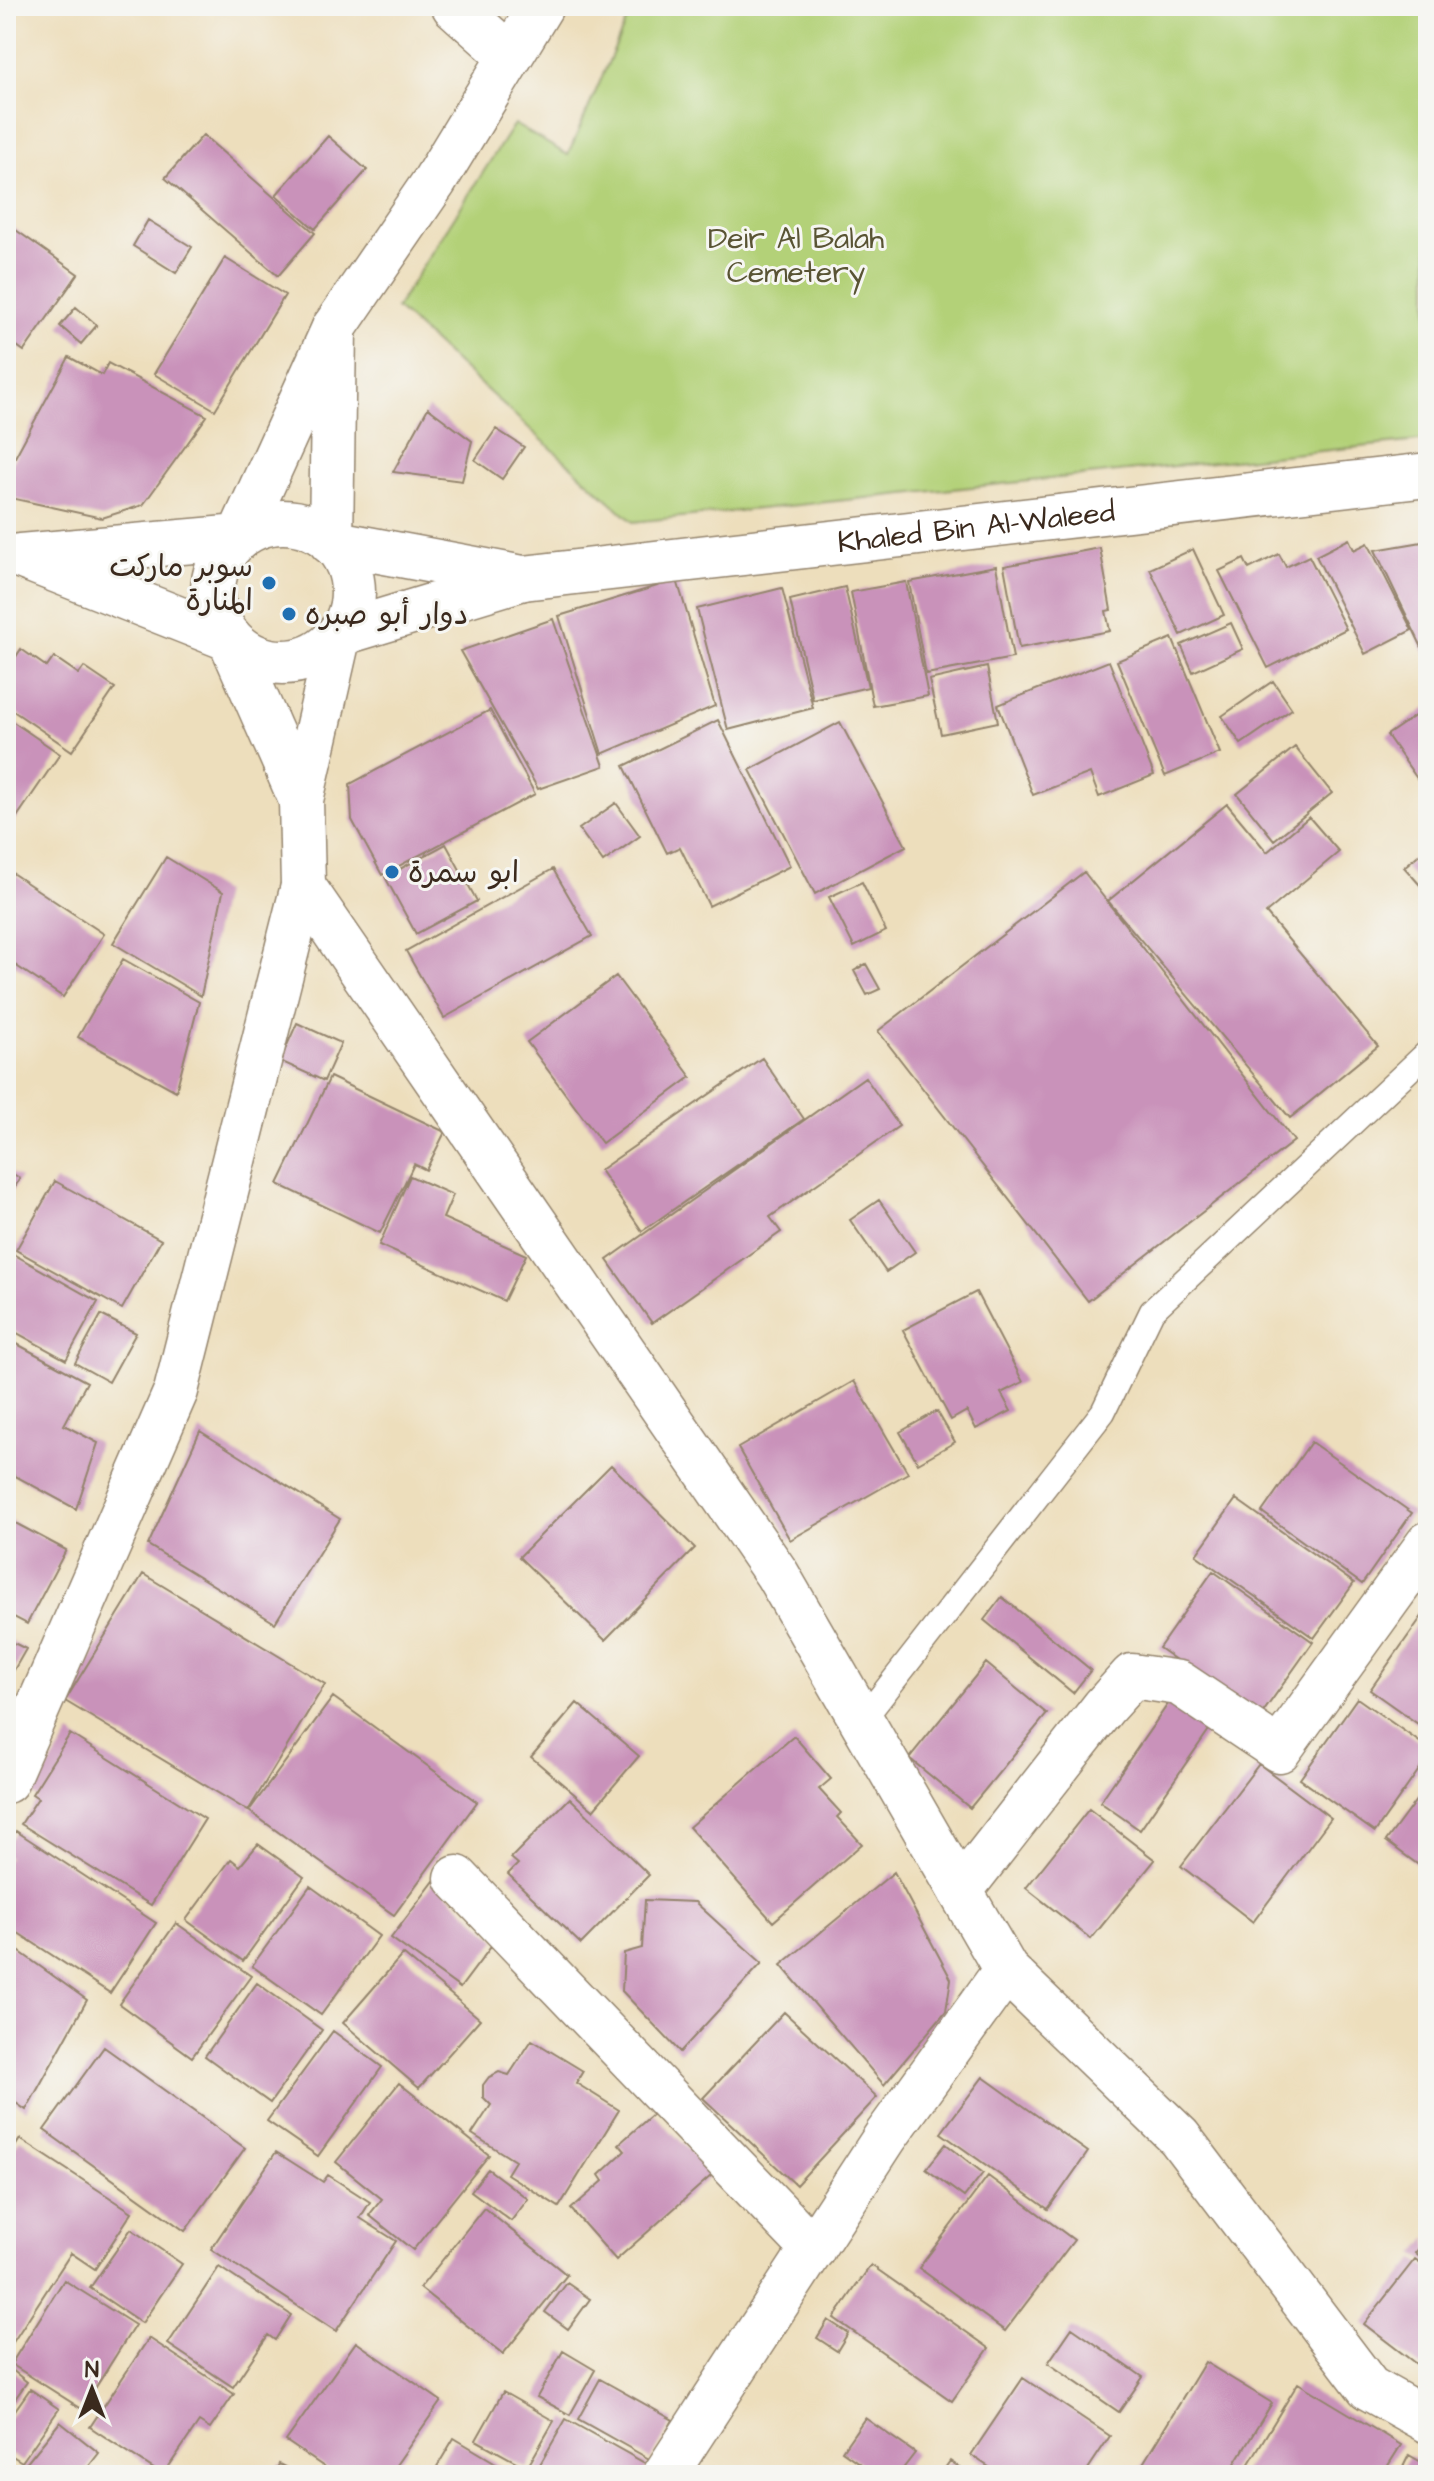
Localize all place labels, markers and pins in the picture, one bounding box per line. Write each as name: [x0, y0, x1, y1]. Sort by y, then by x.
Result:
place label: سوبر ماركت المنارة: [109, 546, 253, 622]
marker: سوبر ماركت المنارة: [260, 574, 278, 592]
place label: دوار أبو صبره: [305, 594, 468, 636]
marker: دوار أبو صبره: [280, 605, 298, 623]
place label: ابو سمرة: [408, 852, 519, 894]
marker: ابو سمرة: [383, 863, 401, 881]

